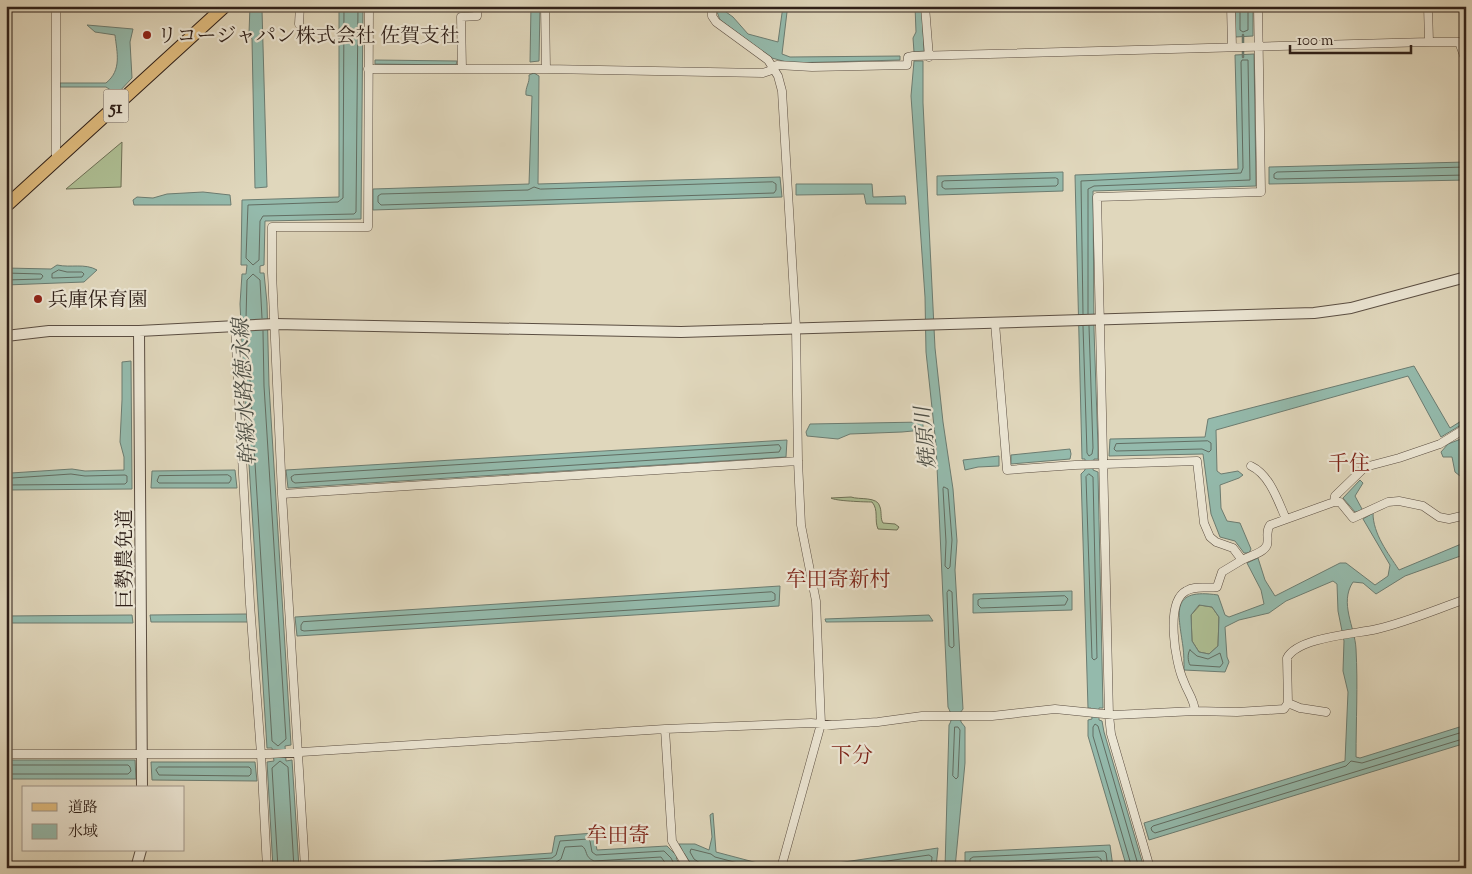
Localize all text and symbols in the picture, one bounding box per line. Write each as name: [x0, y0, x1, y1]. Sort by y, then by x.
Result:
scale bar: [1290, 22, 1411, 54]
place label: リコージャパン株式会社 佐賀支社: [157, 23, 460, 52]
marker: リコージャパン株式会社 佐賀支社: [141, 29, 153, 41]
text: 100 m: [1297, 31, 1334, 52]
road number: 51: [104, 90, 128, 122]
place label: 兵庫保育園: [48, 287, 148, 316]
marker: 兵庫保育園: [32, 293, 44, 305]
water label: 幹線水路徳永線: [227, 315, 265, 466]
water label: 焼原川: [909, 403, 945, 471]
district label: 千住: [1328, 450, 1370, 480]
street label: 巨勢農免道: [112, 509, 141, 609]
district label: 牟田寄新村: [786, 566, 891, 596]
district label: 下分: [831, 742, 873, 772]
legend: [22, 786, 185, 852]
text: 道路: [68, 798, 98, 819]
text: 水域: [68, 822, 98, 843]
district label: 牟田寄: [587, 822, 650, 852]

